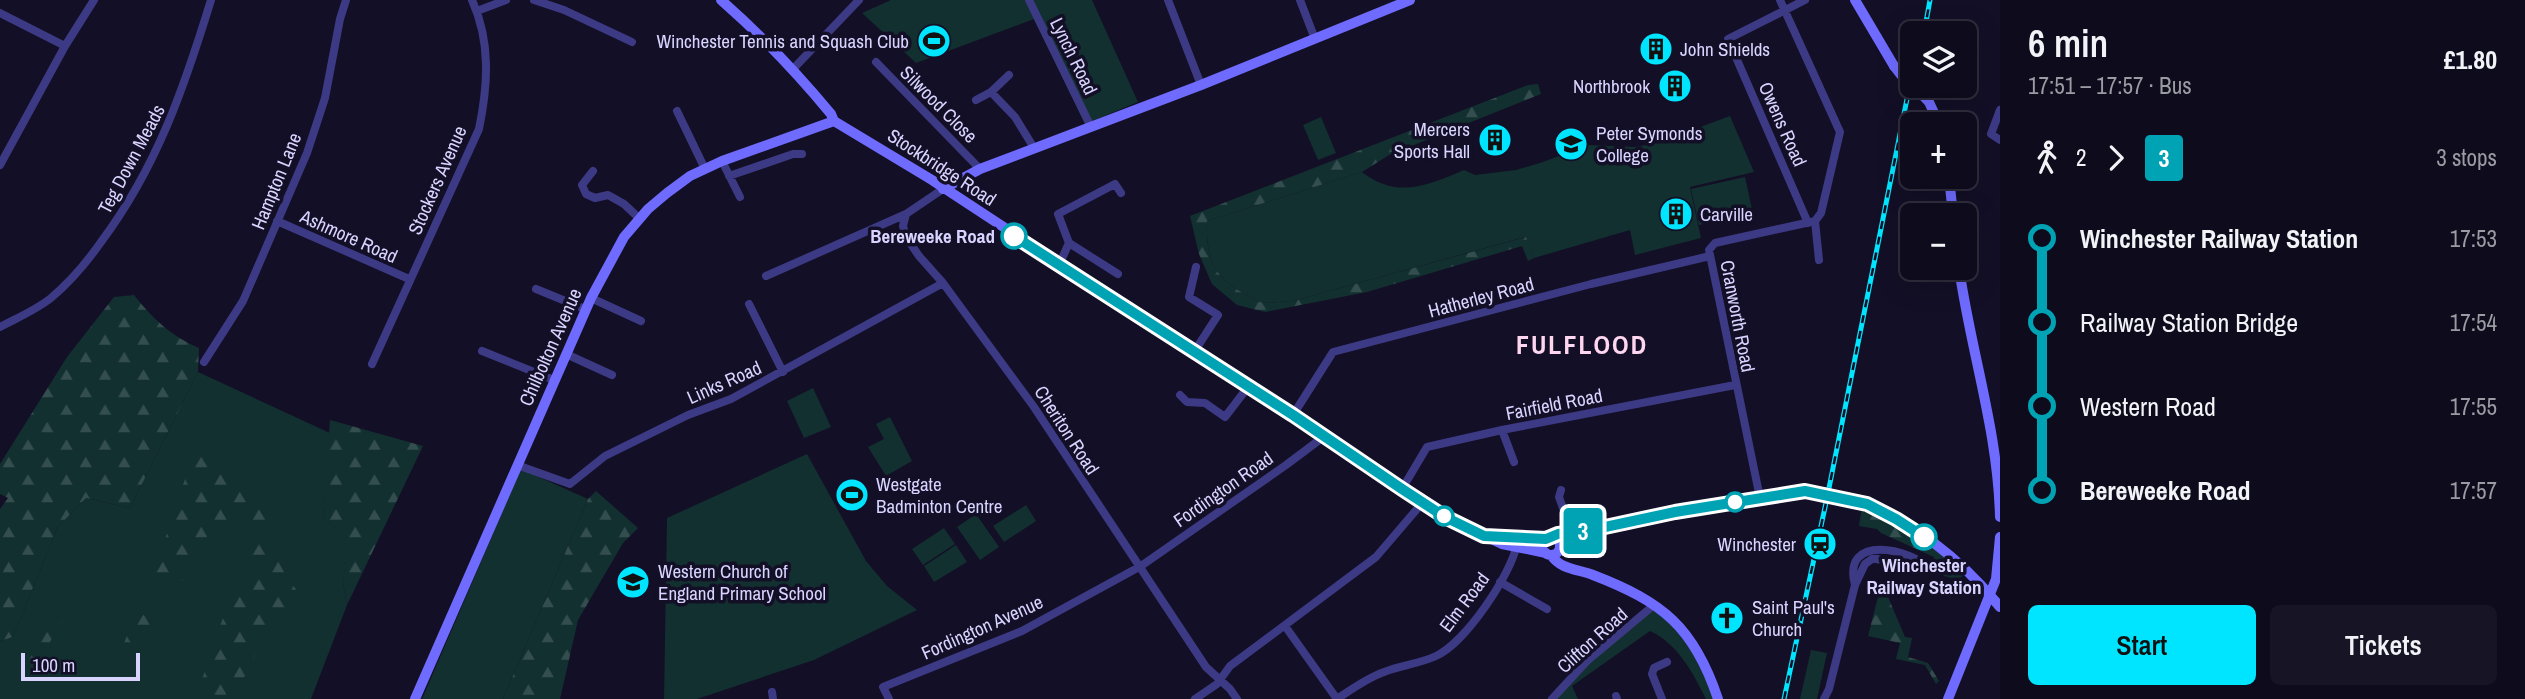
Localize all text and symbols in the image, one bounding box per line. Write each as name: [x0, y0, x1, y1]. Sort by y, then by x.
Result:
street label: Lynch Road: [1044, 13, 1104, 99]
text: 6 min: [2028, 18, 2108, 69]
map controls: [1900, 21, 1977, 280]
button: layers: [1900, 21, 1977, 98]
sports icon: Winchester Tennis and Squash Club: [915, 22, 953, 60]
place label: Winchester Tennis and Squash Club: [656, 28, 909, 54]
building icon: John Shields: [1637, 30, 1675, 68]
place label: John Shields: [1680, 36, 1770, 62]
text: £1.80: [2444, 42, 2497, 77]
street label: Silwood Close: [895, 60, 983, 148]
building icon: Northbrook: [1656, 67, 1694, 105]
text: 17:51 – 17:57 · Bus: [2028, 70, 2192, 101]
place label: Northbrook: [1573, 73, 1650, 99]
street label: Owens Road: [1753, 78, 1813, 170]
street label: Teg Down Meads: [91, 100, 171, 218]
button: +: [1900, 112, 1977, 189]
place label: Mercers Sports Hall: [1394, 116, 1470, 164]
place label: Peter Symonds College: [1596, 120, 1703, 168]
street label: Stockers Avenue: [401, 121, 473, 239]
building icon: Mercers Sports Hall: [1476, 121, 1514, 159]
street label: Stockbridge Road: [883, 122, 1001, 212]
school or university icon: Peter Symonds College: [1552, 125, 1590, 163]
street label: Hampton Lane: [245, 129, 307, 233]
icon: walk: [2028, 139, 2066, 177]
icon: forward: [2097, 139, 2135, 177]
text: 2: [2076, 142, 2087, 173]
text: 3: [2159, 142, 2169, 174]
text: 3 stops: [2436, 142, 2497, 173]
building icon: Carville: [1657, 195, 1695, 233]
place label: Carville: [1700, 201, 1753, 227]
street label: Ashmore Road: [295, 203, 402, 269]
button: −: [1900, 203, 1977, 280]
text: Winchester Railway Station: [2080, 221, 2358, 256]
place label: Bereweeke Road: [870, 223, 995, 249]
marker: Bereweeke Road: [1001, 223, 1027, 249]
text: 17:53: [2450, 223, 2497, 254]
street label: Cranworth Road: [1714, 258, 1762, 374]
street label: Hatherley Road: [1425, 270, 1537, 324]
street label: Chilbolton Avenue: [512, 284, 588, 410]
text: Railway Station Bridge: [2080, 305, 2298, 340]
text: 17:54: [2450, 307, 2497, 338]
district label: FULFLOOD: [1516, 327, 1648, 362]
street label: Links Road: [683, 354, 765, 410]
street label: Cheriton Road: [1029, 380, 1105, 480]
street label: Fairfield Road: [1503, 382, 1605, 426]
text: Western Road: [2080, 389, 2216, 424]
text: 17:55: [2450, 391, 2497, 422]
street label: Fordington Road: [1168, 445, 1278, 533]
place label: Westgate Badminton Centre: [876, 471, 1002, 519]
text: Bereweeke Road: [2080, 473, 2251, 508]
text: 17:57: [2450, 475, 2497, 506]
sports icon: Westgate Badminton Centre: [833, 476, 871, 514]
unlabelled marker: [1725, 492, 1745, 512]
unlabelled marker: [1434, 506, 1454, 526]
line badge: 3: [1560, 508, 1606, 554]
text: 3: [1578, 515, 1588, 547]
marker: Winchester Railway Station: [1911, 524, 1937, 550]
station icon: Winchester: [1801, 525, 1839, 563]
place label: Winchester: [1717, 531, 1797, 557]
place label: Winchester Railway Station: [1866, 552, 1982, 600]
place label: Western Church of England Primary School: [658, 558, 826, 606]
school or university icon: Western Church of England Primary School: [614, 563, 652, 601]
street label: Elm Road: [1433, 567, 1495, 637]
street label: Fordington Avenue: [917, 589, 1047, 665]
place label: Saint Paul's Church: [1752, 594, 1835, 642]
church icon: Saint Paul's Church: [1708, 599, 1746, 637]
street label: Clifton Road: [1551, 601, 1633, 679]
button: Start: [2028, 605, 2256, 685]
button: Tickets: [2270, 605, 2497, 685]
scale bar: [21, 650, 140, 682]
text: 100 m: [32, 652, 75, 678]

